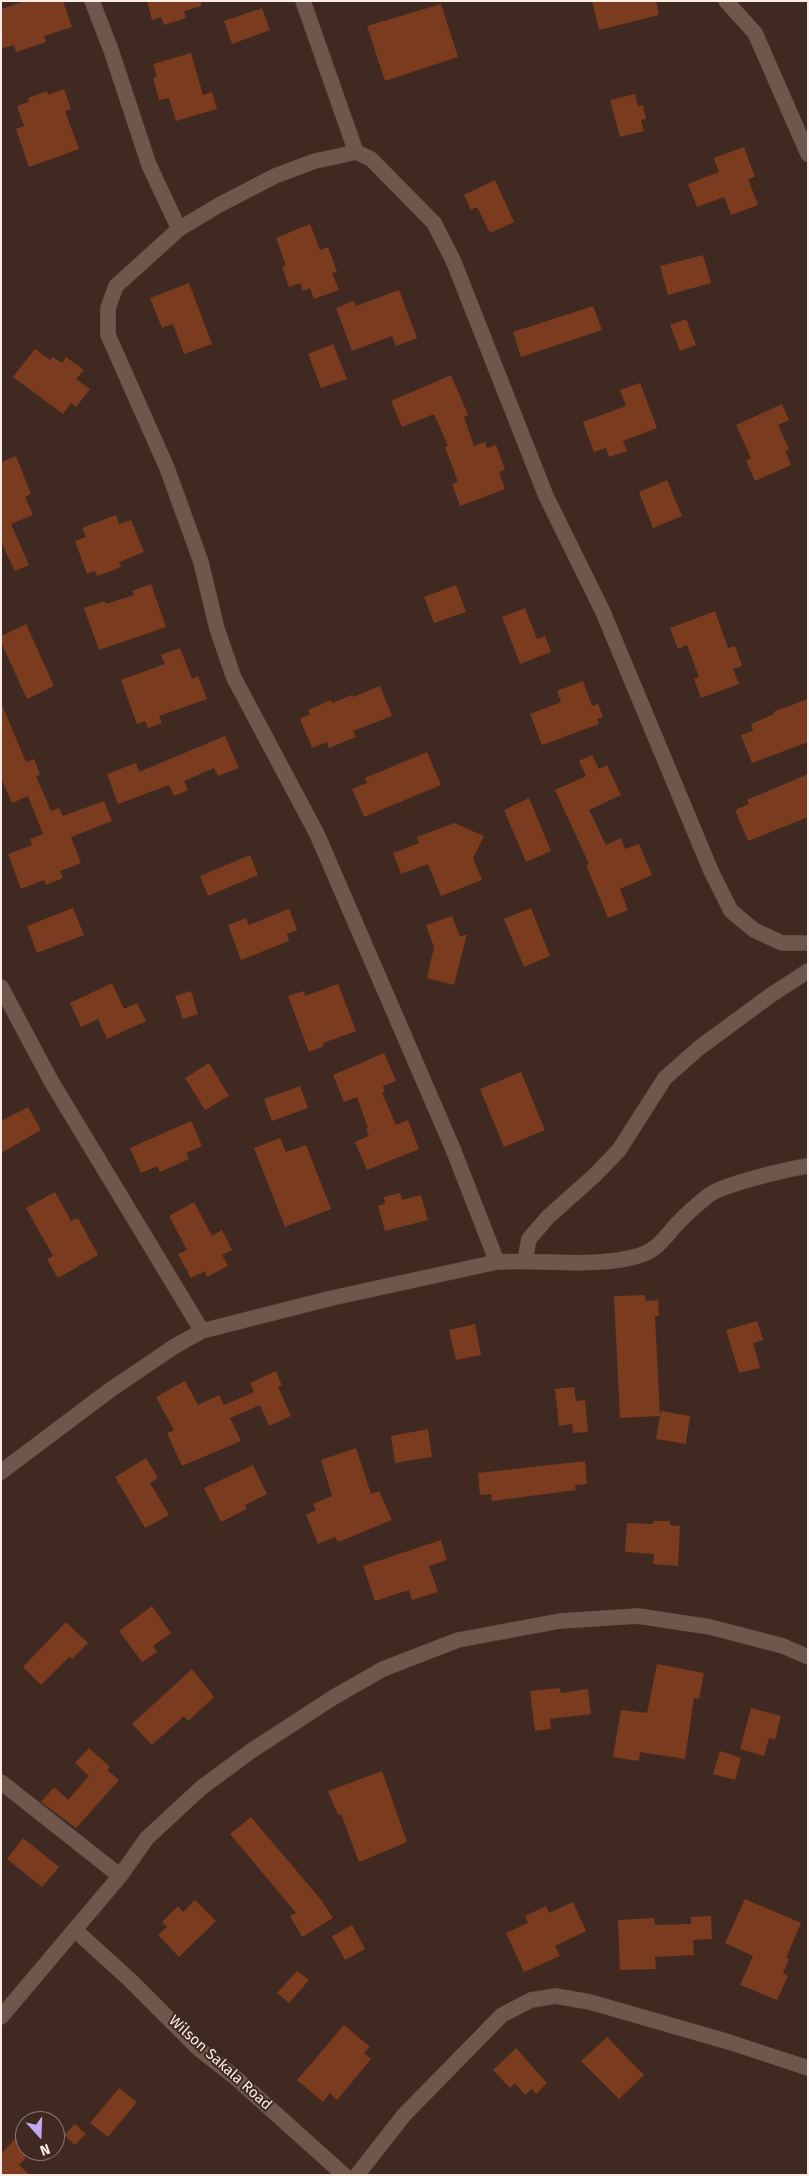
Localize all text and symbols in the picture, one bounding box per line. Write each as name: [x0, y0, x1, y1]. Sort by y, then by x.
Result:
street label: Wilson Sakala Road: [165, 2012, 275, 2114]
north arrow: [15, 2111, 65, 2161]
text: N: [38, 2140, 52, 2159]

